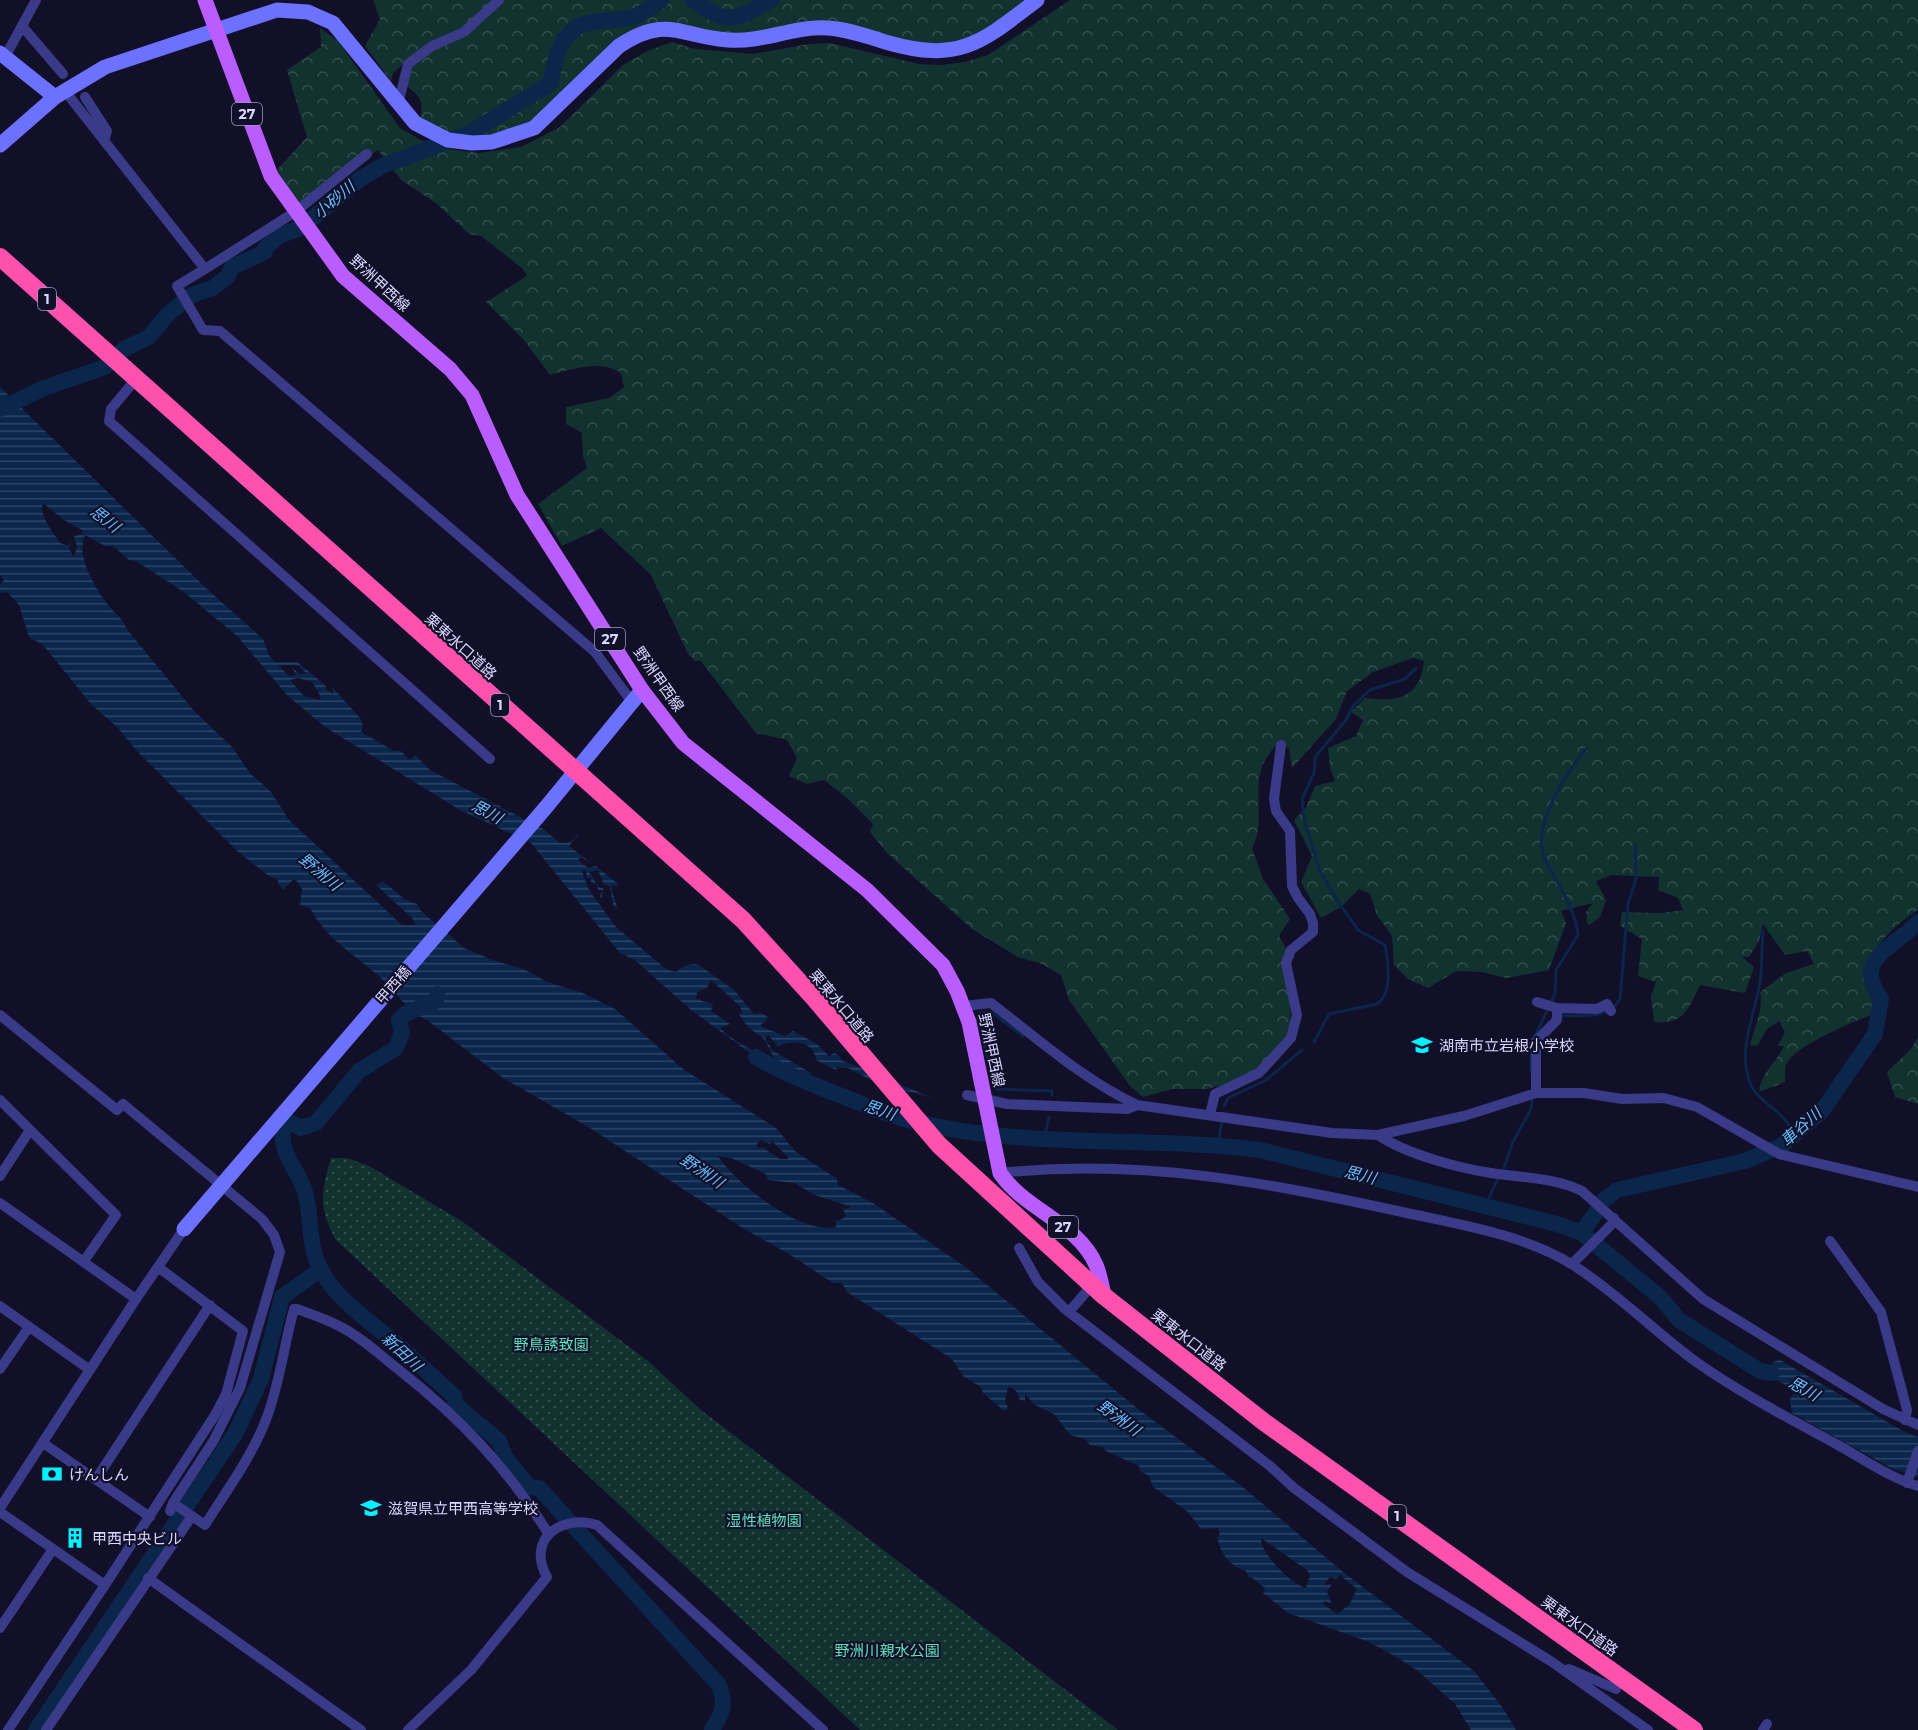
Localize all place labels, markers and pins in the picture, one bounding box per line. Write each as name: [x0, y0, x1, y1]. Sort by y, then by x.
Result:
school or university icon: 湖南市立岩根小学校: [1410, 1033, 1434, 1057]
place label: 湖南市立岩根小学校: [1439, 1036, 1574, 1055]
bank icon: けんしん: [40, 1462, 64, 1486]
place label: けんしん: [69, 1465, 129, 1484]
school or university icon: 滋賀県立甲西高等学校: [359, 1496, 383, 1520]
place label: 滋賀県立甲西高等学校: [388, 1499, 538, 1518]
building icon: 甲西中央ビル: [63, 1526, 87, 1550]
place label: 甲西中央ビル: [92, 1529, 182, 1548]

